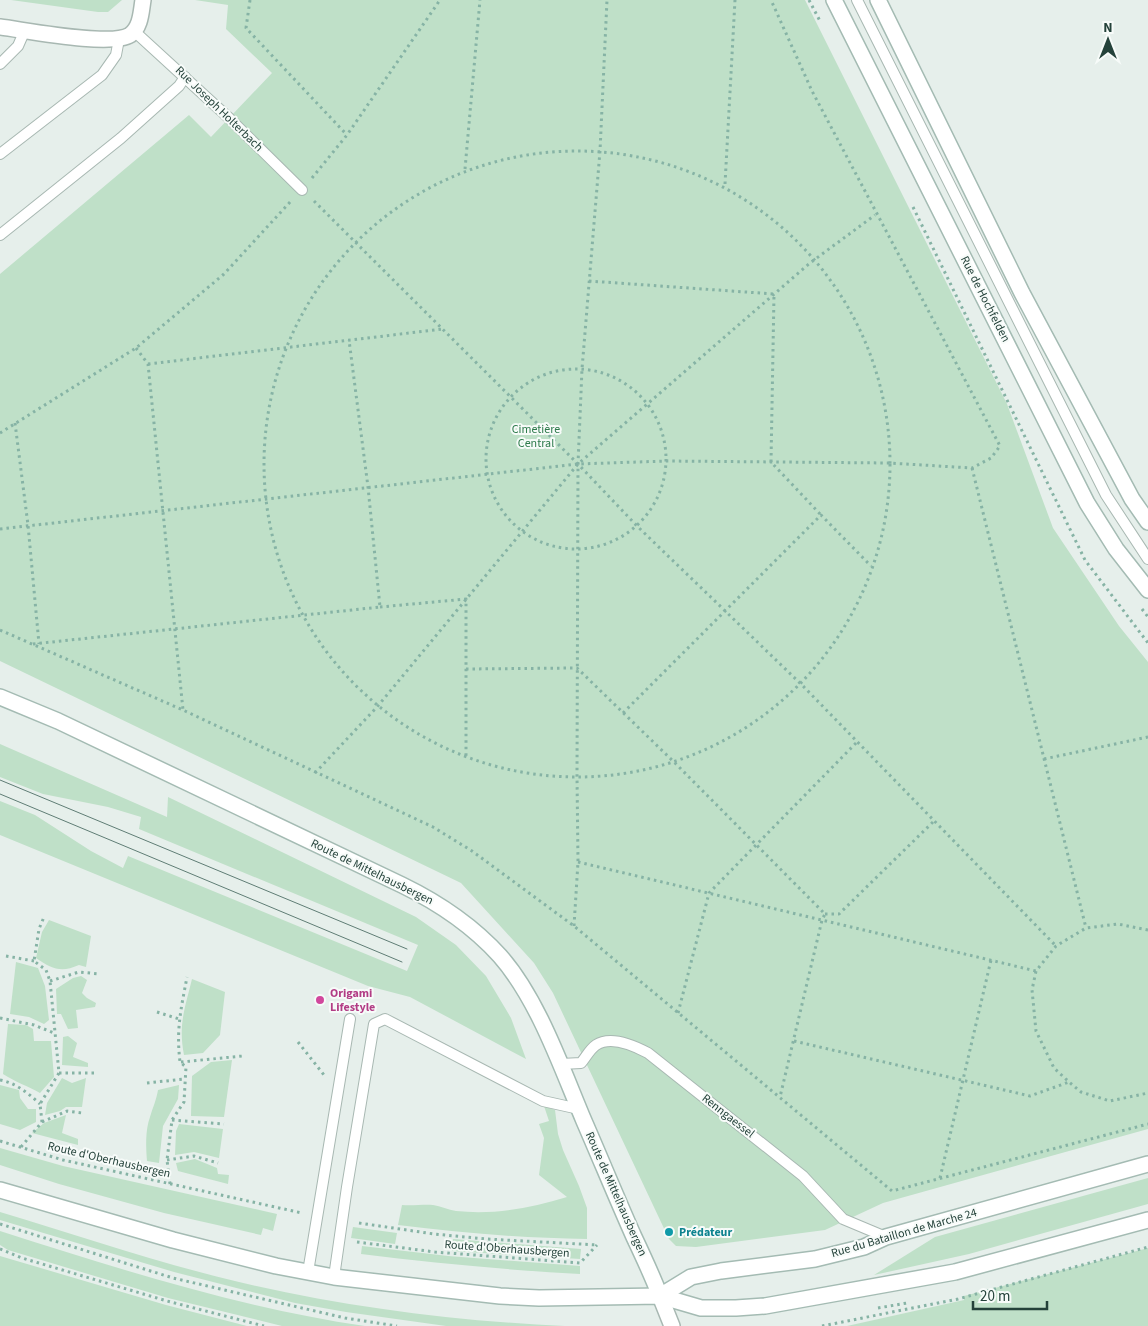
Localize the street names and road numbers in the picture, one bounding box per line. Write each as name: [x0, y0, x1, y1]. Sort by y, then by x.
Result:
street label: Rue Joseph Holterbach: [171, 62, 267, 156]
street label: Rue de Hochfelden: [956, 253, 1014, 345]
street label: Route de Mittelhausbergen: [308, 835, 436, 909]
street label: Renngaessel: [698, 1090, 758, 1142]
street label: Route de Mittelhausbergen: [581, 1129, 651, 1259]
street label: Route d'Oberhausbergen: [46, 1138, 172, 1182]
street label: Rue du Bataillon de Marche 24: [829, 1204, 979, 1262]
street label: Route d'Oberhausbergen: [444, 1236, 570, 1262]

